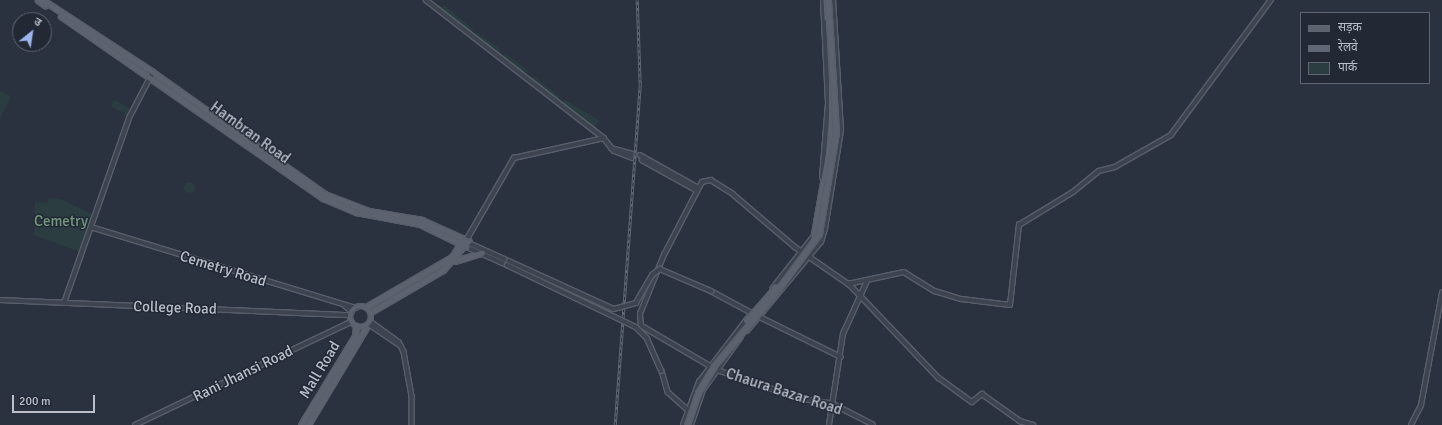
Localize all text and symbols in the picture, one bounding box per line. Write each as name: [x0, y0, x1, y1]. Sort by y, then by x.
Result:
north arrow: [12, 12, 52, 52]
legend: [1300, 12, 1430, 84]
text: उ: [32, 15, 44, 29]
text: सड़क: [1338, 20, 1362, 35]
text: रेलवे: [1338, 40, 1358, 55]
text: पार्क: [1338, 60, 1357, 75]
street label: Hambran Road: [207, 98, 293, 168]
park label: Cemetry: [34, 213, 88, 231]
street label: Cemetry Road: [178, 247, 268, 291]
street label: College Road: [133, 298, 217, 318]
street label: Mall Road: [296, 338, 344, 402]
street label: Rani Jhansi Road: [190, 342, 296, 406]
street label: Chaura Bazar Road: [724, 365, 844, 419]
scale bar: [14, 387, 97, 413]
text: 200 m: [19, 394, 51, 409]

